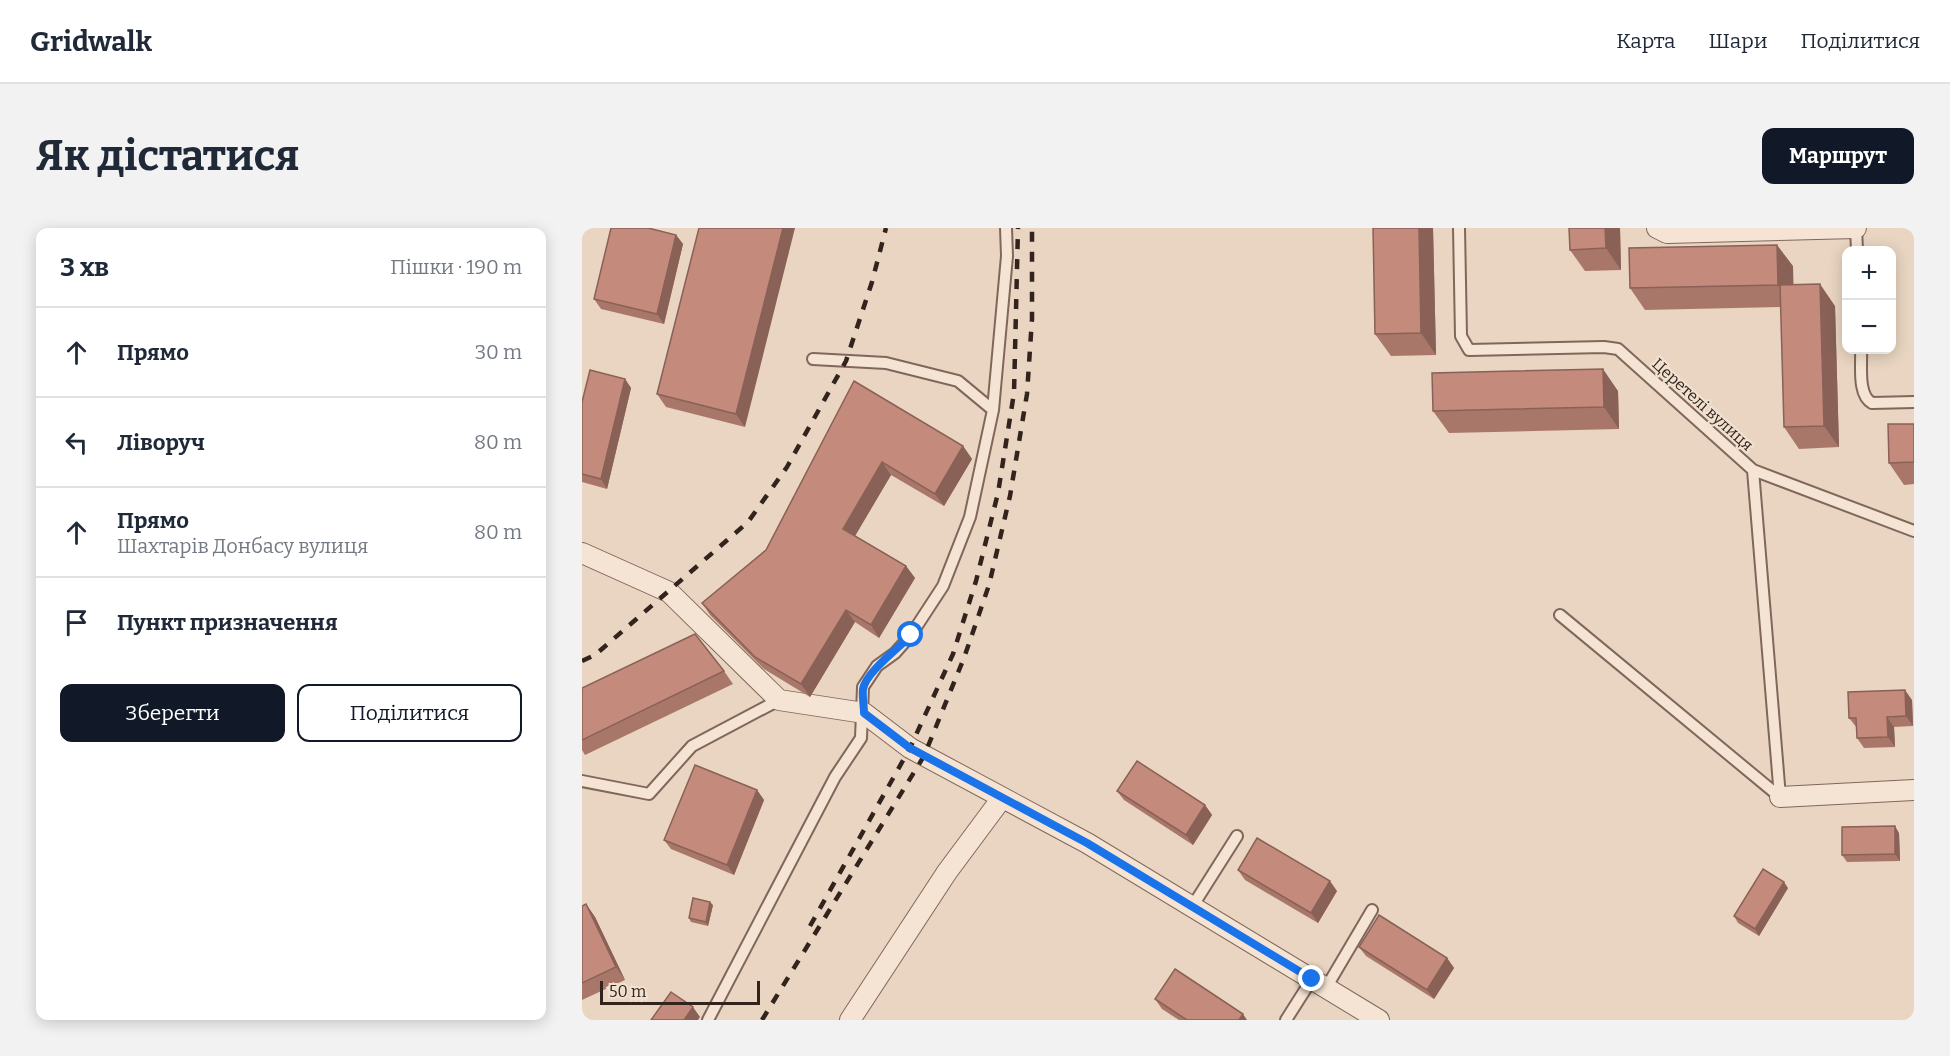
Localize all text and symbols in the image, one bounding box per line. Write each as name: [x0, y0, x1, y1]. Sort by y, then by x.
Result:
text: Gridwalk: [30, 25, 152, 58]
text: Карта: [1616, 28, 1676, 54]
text: Шари: [1709, 28, 1768, 54]
text: Поділитися: [1801, 28, 1920, 54]
button: Маршрут: [1762, 128, 1914, 184]
text: Як дістатися: [36, 131, 299, 181]
map controls: [1842, 246, 1896, 354]
button: +: [1842, 246, 1896, 300]
text: 3 хв: [60, 252, 109, 283]
text: Пішки · 190 m: [390, 255, 522, 279]
button: −: [1842, 300, 1896, 354]
icon: ahead: [60, 336, 93, 369]
text: Прямо: [117, 339, 189, 366]
text: 30 m: [475, 340, 522, 364]
street label: Церетелі вулиця: [1648, 354, 1757, 455]
icon: left: [60, 426, 93, 459]
text: Ліворуч: [117, 429, 205, 456]
text: 80 m: [474, 430, 522, 454]
text: Прямо: [117, 507, 189, 534]
icon: ahead: [60, 516, 93, 549]
text: 80 m: [474, 520, 522, 544]
text: Шахтарів Донбасу вулиця: [117, 534, 368, 558]
icon: arrive: [60, 606, 93, 639]
text: Пункт призначення: [117, 609, 338, 636]
route start: [897, 621, 923, 647]
button: Зберегти: [60, 684, 285, 742]
button: Поділитися: [297, 684, 522, 742]
route end: [1298, 965, 1324, 991]
scale bar: [600, 978, 760, 1006]
text: 50 m: [609, 982, 646, 1001]

